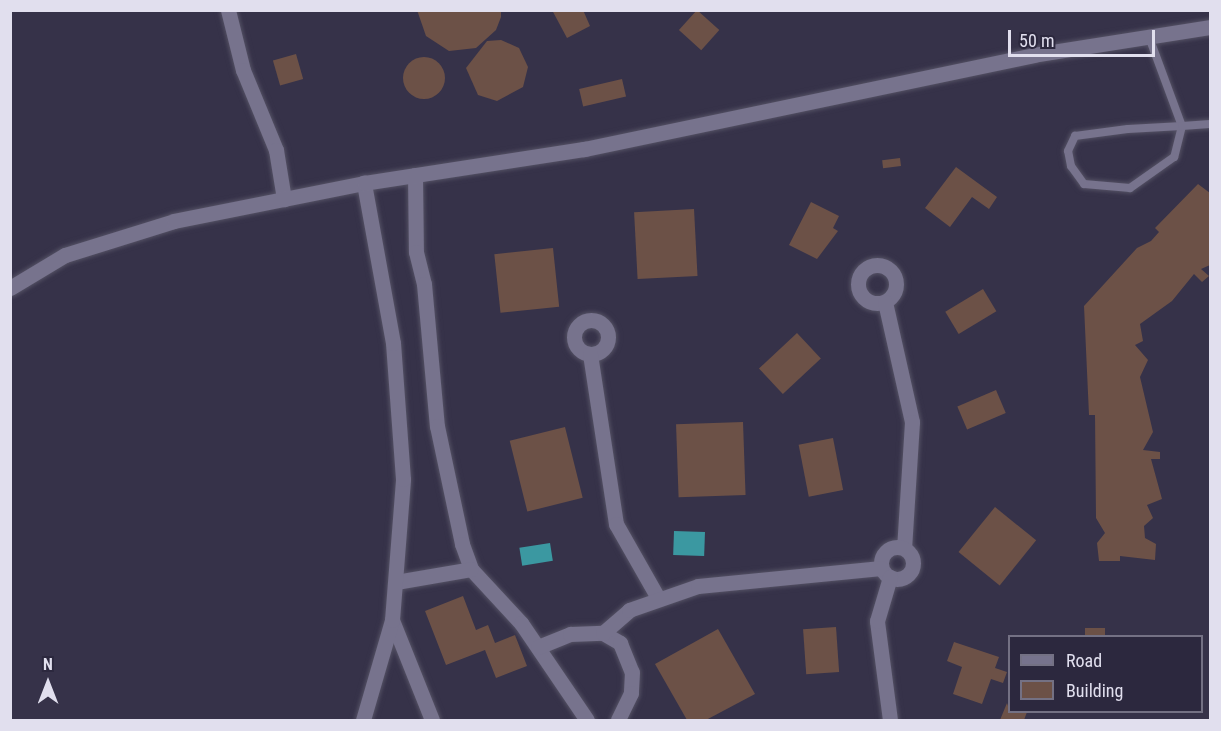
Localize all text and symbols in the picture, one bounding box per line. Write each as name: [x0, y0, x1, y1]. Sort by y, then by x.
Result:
scale bar: [1011, 18, 1158, 56]
text: 50 m: [1019, 30, 1054, 51]
legend: [1008, 635, 1203, 713]
text: Road: [1066, 650, 1102, 671]
north arrow: [18, 653, 78, 713]
text: N: [43, 655, 53, 674]
text: Building: [1066, 680, 1123, 701]

